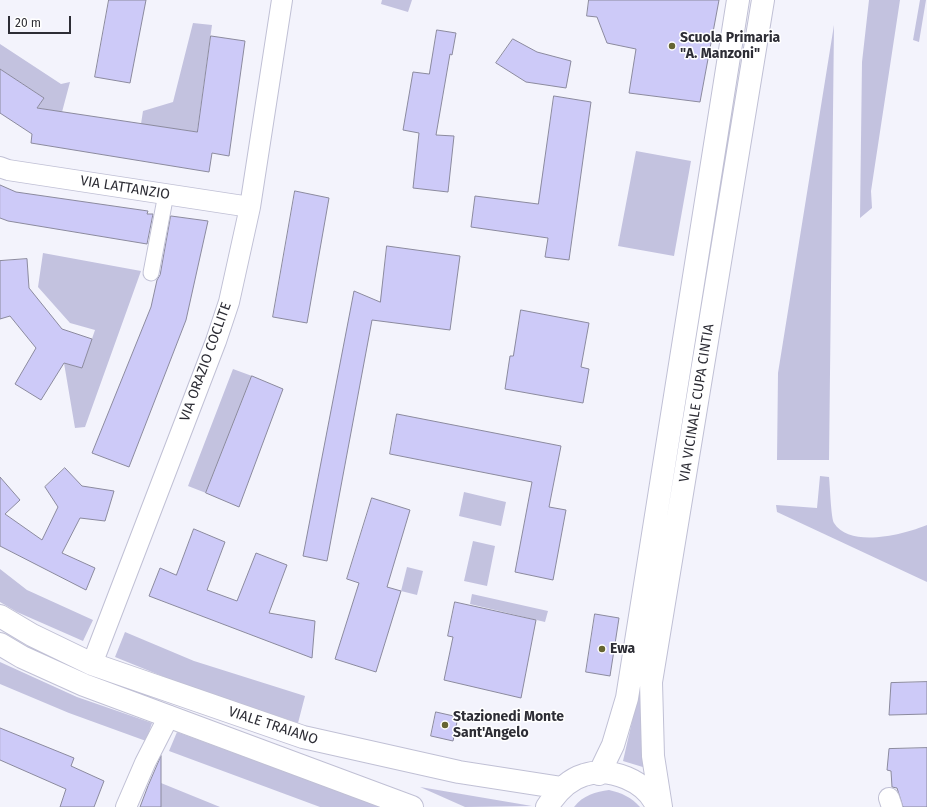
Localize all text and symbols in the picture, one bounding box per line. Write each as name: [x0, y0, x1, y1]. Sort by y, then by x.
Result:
scale bar: [10, 8, 73, 34]
text: 20 m: [15, 16, 41, 30]
place label: Scuola Primaria "A. Manzoni": [680, 30, 780, 62]
marker: Scuola Primaria "A. Manzoni": [667, 41, 677, 51]
street label: VIA LATTANZIO: [79, 173, 171, 203]
street label: VIA ORAZIO COCLITE: [177, 300, 235, 424]
street label: VIA VICINALE CUPA CINTIA: [676, 323, 718, 483]
place label: Ewa: [610, 641, 635, 657]
marker: Ewa: [597, 644, 607, 654]
street label: VIALE TRAIANO: [226, 704, 320, 748]
place label: Stazionedi Monte Sant'Angelo: [453, 709, 564, 742]
marker: Stazionedi Monte Sant'Angelo: [440, 720, 450, 730]

